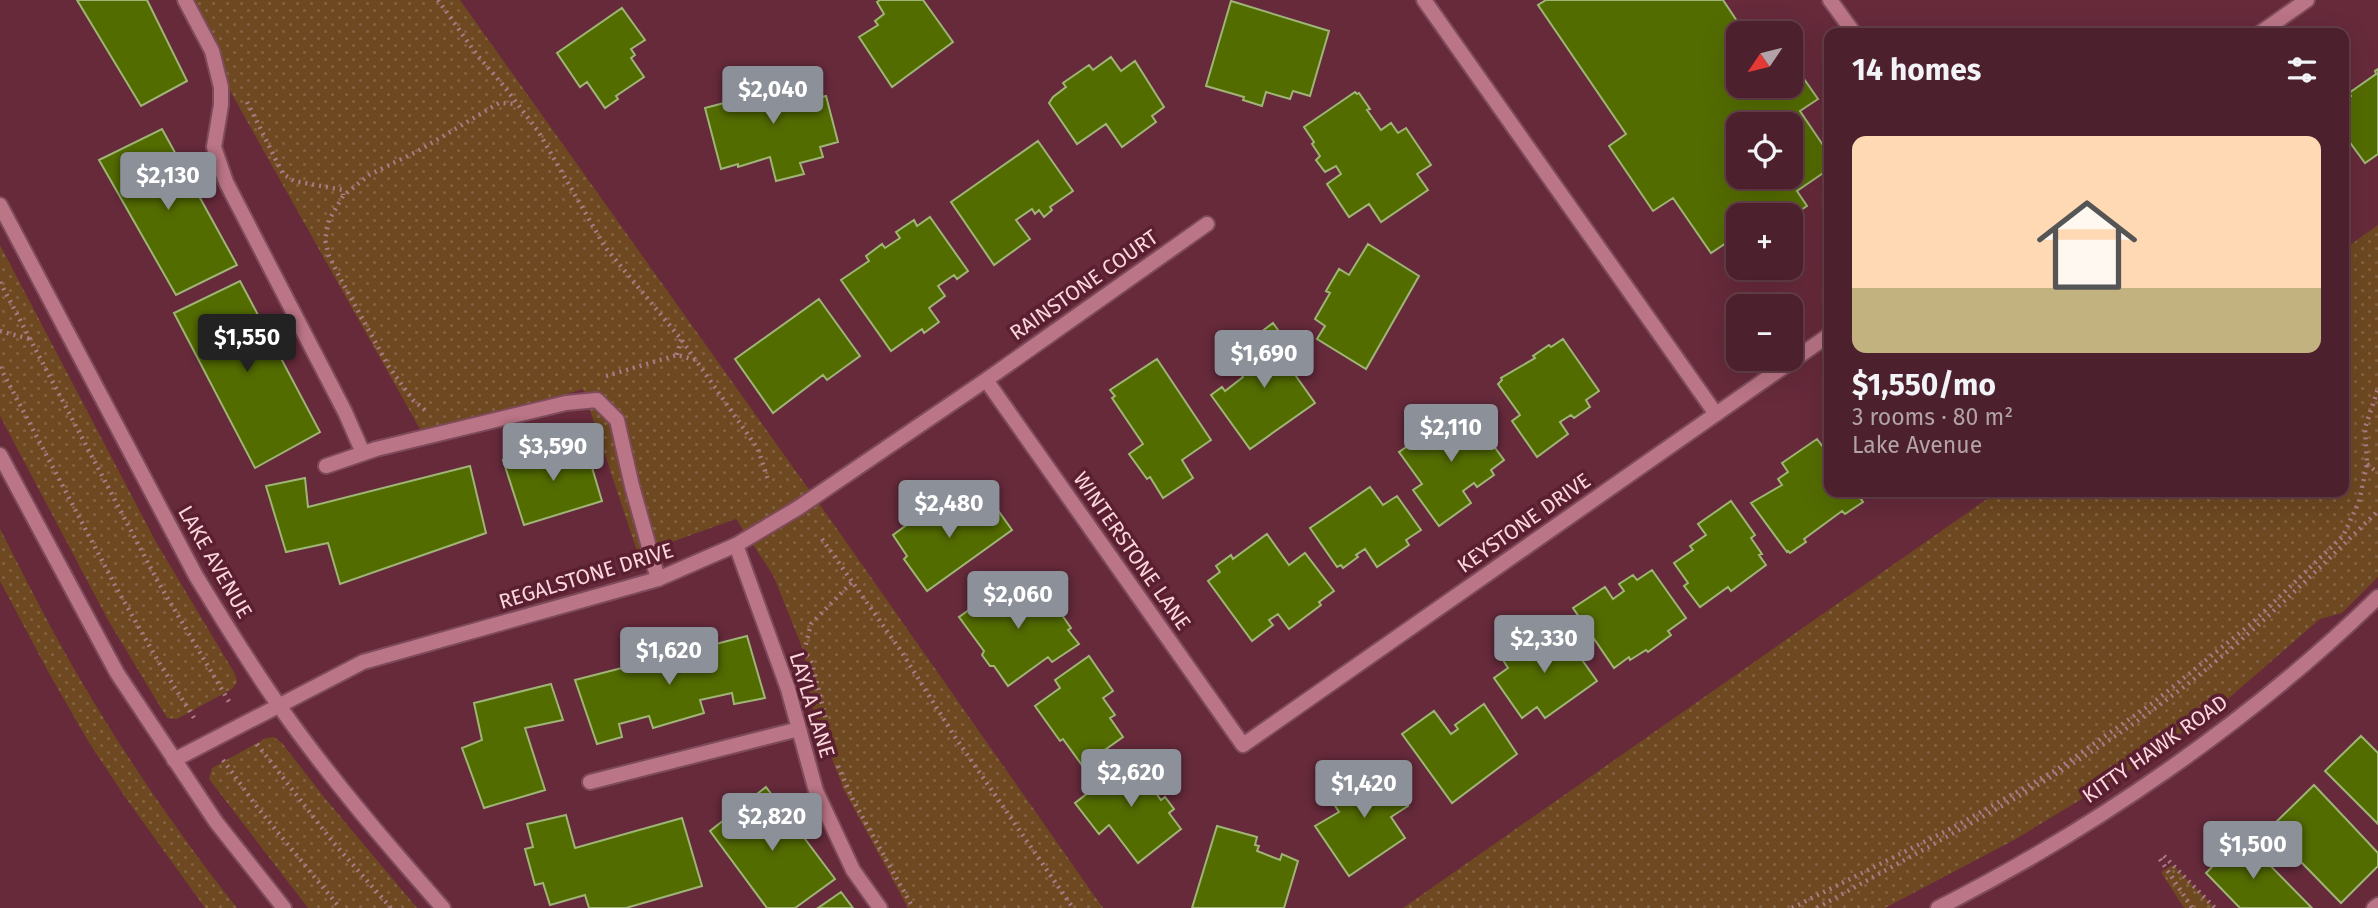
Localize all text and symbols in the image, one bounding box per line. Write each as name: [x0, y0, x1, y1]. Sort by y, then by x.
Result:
north arrow: [1726, 21, 1802, 98]
map controls: [1726, 21, 1803, 371]
icon: filters: [2283, 51, 2321, 89]
text: 14 homes: [1852, 52, 1981, 88]
pin: $2,040: [716, 66, 830, 126]
text: $2,040: [738, 75, 808, 103]
button: locate: [1726, 112, 1803, 189]
pin: $2,130: [111, 152, 225, 212]
text: $2,130: [136, 161, 200, 189]
icon: home: [2024, 182, 2150, 308]
button: +: [1726, 203, 1803, 280]
street label: RAINSTONE COURT: [1005, 224, 1163, 346]
button: −: [1726, 294, 1803, 371]
pin: $1,550: [190, 314, 304, 374]
text: $1,550: [214, 323, 280, 351]
pin: $1,690: [1207, 330, 1321, 390]
text: $1,690: [1231, 339, 1297, 367]
text: $1,550/mo: [1852, 367, 1996, 403]
text: 3 rooms · 80 m²: [1852, 403, 2013, 431]
pin: $2,110: [1394, 405, 1508, 464]
text: $2,110: [1420, 413, 1482, 441]
pin: $3,590: [496, 424, 610, 483]
text: Lake Avenue: [1852, 431, 1982, 459]
text: $3,590: [519, 432, 587, 460]
street label: WINTERSTONE LANE: [1068, 467, 1196, 635]
street label: KEYSTONE DRIVE: [1452, 467, 1596, 579]
pin: $2,480: [892, 480, 1006, 540]
text: $2,480: [914, 489, 984, 517]
street label: LAKE AVENUE: [172, 501, 258, 623]
street label: REGALSTONE DRIVE: [496, 537, 676, 615]
pin: $2,060: [961, 572, 1075, 631]
text: $2,060: [983, 580, 1053, 608]
pin: $2,330: [1487, 616, 1601, 675]
text: $2,330: [1510, 624, 1578, 652]
pin: $1,620: [612, 628, 726, 687]
text: $1,620: [636, 636, 702, 664]
street label: LAYLA LANE: [784, 649, 840, 761]
street label: KITTY HAWK ROAD: [2077, 689, 2233, 809]
pin: $2,620: [1074, 750, 1188, 809]
text: $2,620: [1097, 758, 1165, 786]
pin: $1,420: [1307, 760, 1421, 820]
text: $1,420: [1331, 769, 1397, 797]
pin: $2,820: [715, 794, 829, 853]
text: $2,820: [738, 802, 806, 830]
pin: $1,500: [2196, 822, 2310, 881]
text: $1,500: [2219, 830, 2287, 858]

